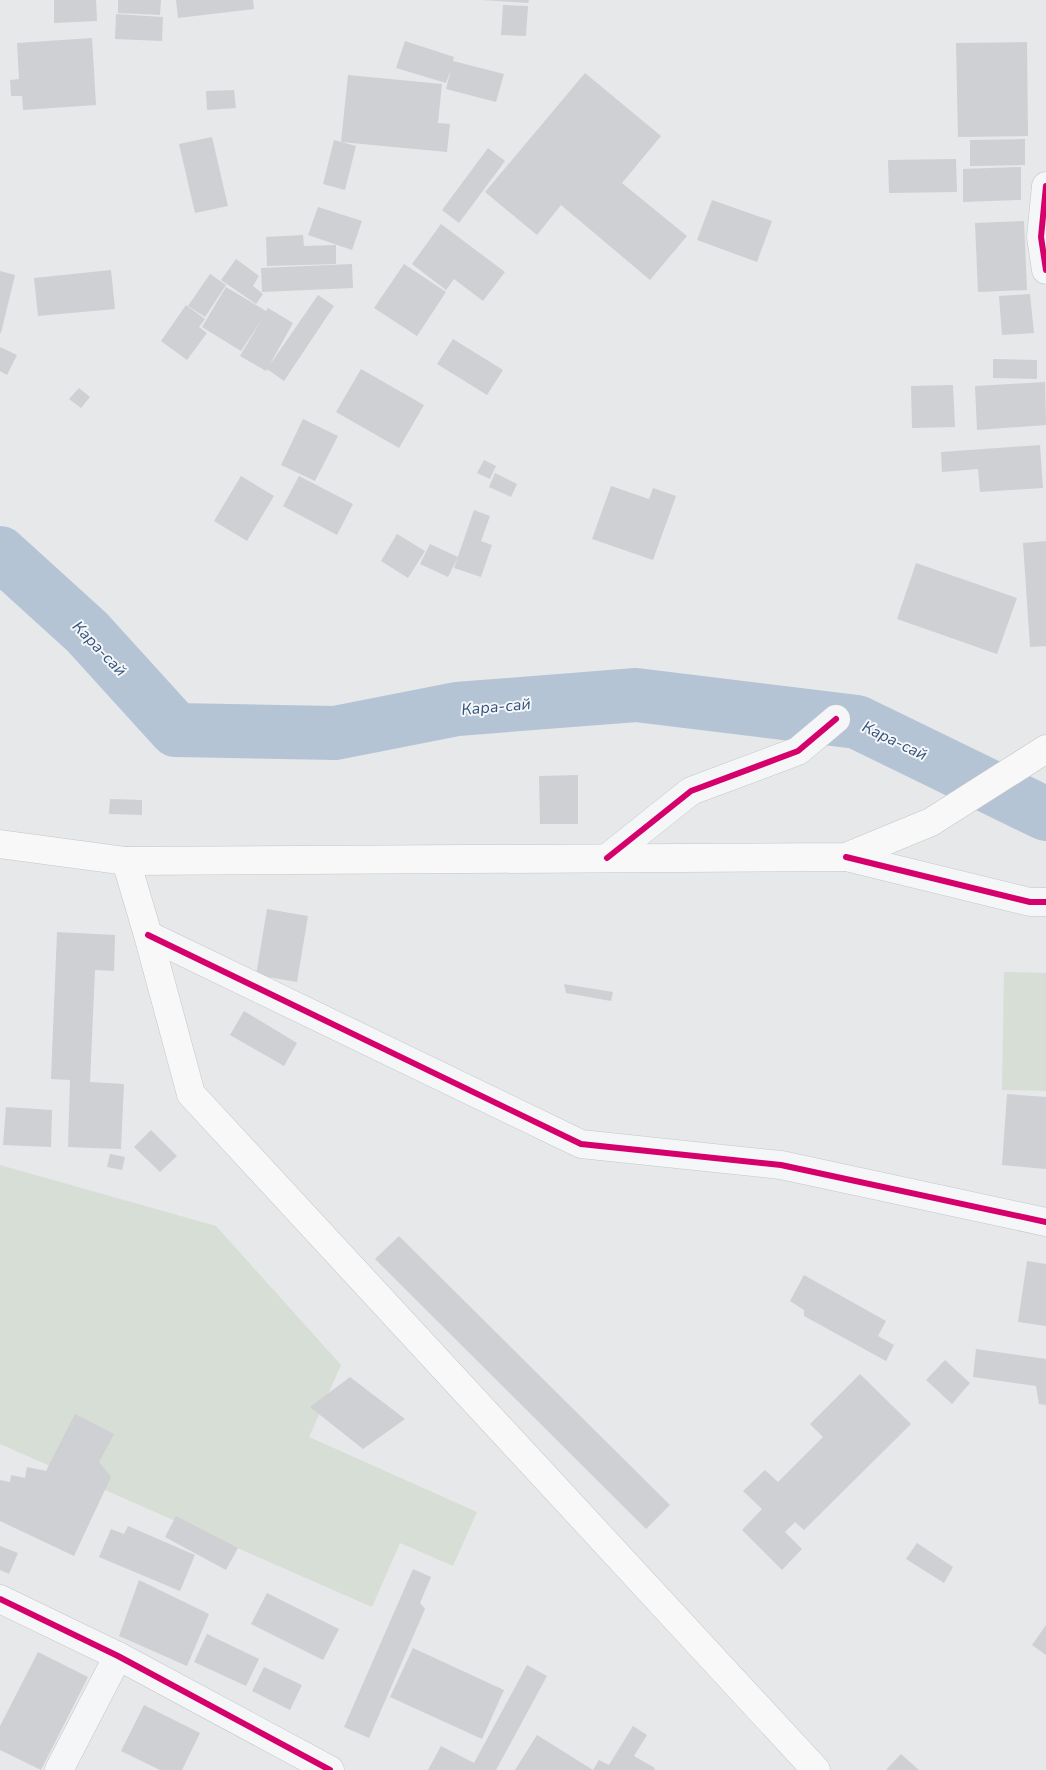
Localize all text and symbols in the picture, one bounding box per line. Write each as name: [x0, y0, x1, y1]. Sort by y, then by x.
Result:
water label: Кара-сай: [67, 616, 131, 681]
water label: Кара-сай: [460, 693, 532, 721]
water label: Кара-сай: [858, 716, 931, 766]

